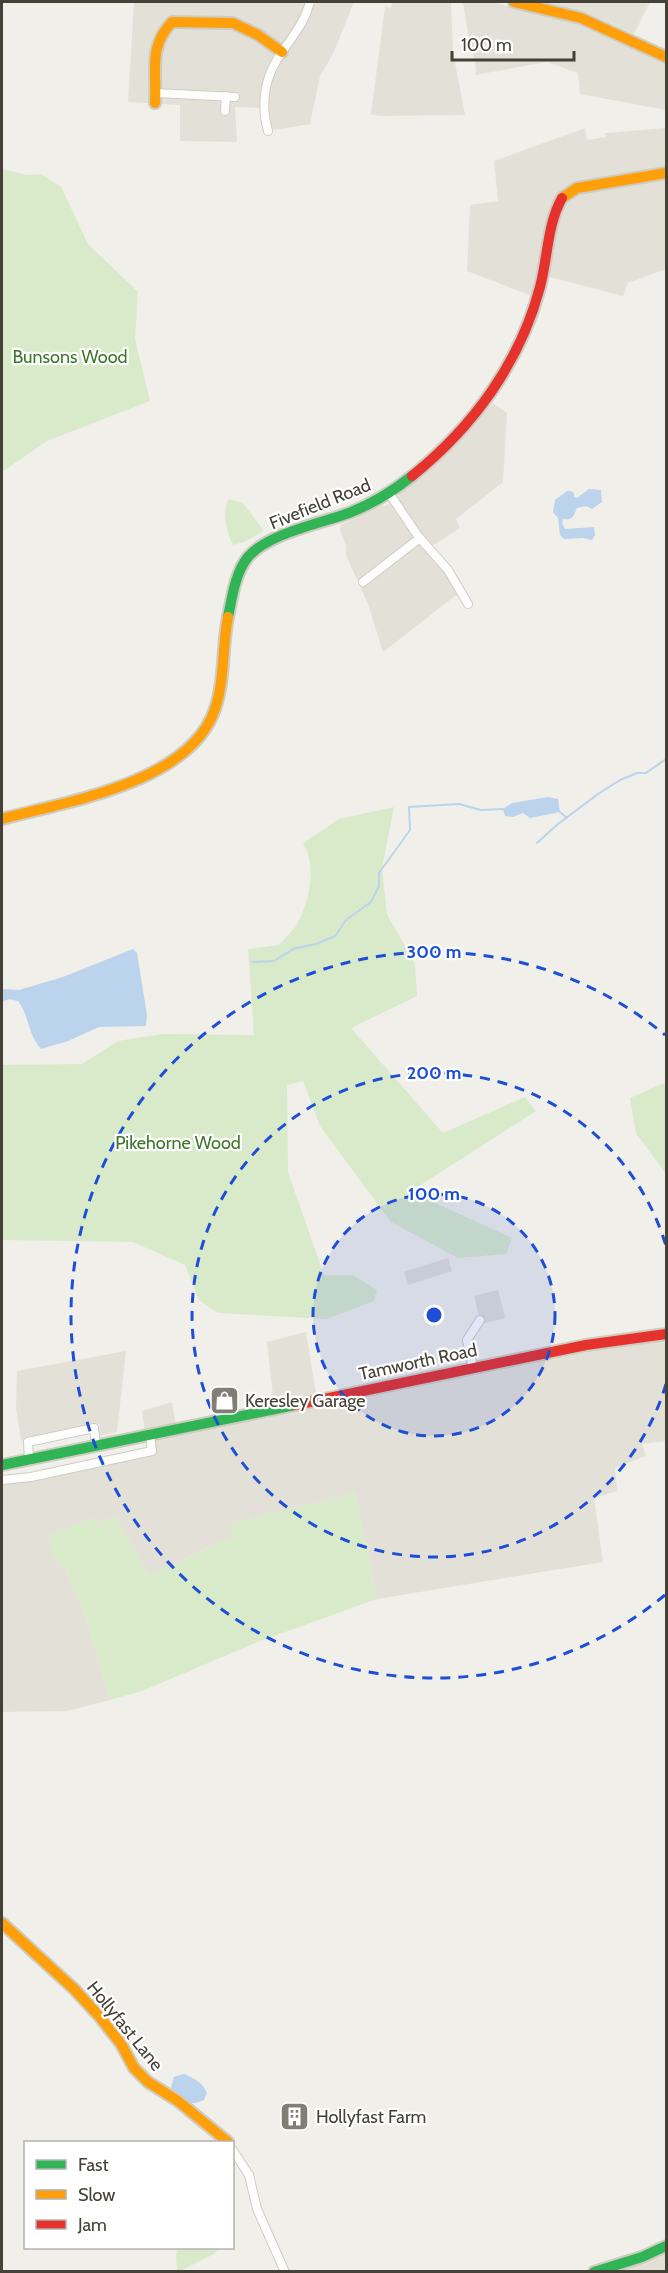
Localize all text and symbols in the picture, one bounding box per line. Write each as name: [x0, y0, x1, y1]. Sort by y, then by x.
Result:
scale bar: [452, 24, 574, 62]
text: 100 m: [461, 34, 512, 56]
park label: Bunsons Wood: [12, 346, 128, 368]
street label: Fivefield Road: [266, 474, 374, 534]
text: 300 m: [407, 941, 461, 963]
text: 200 m: [407, 1062, 461, 1084]
park label: Pikehorne Wood: [115, 1132, 241, 1154]
text: 100 m: [408, 1183, 460, 1205]
centre of rings: [424, 1305, 444, 1325]
street label: Tamworth Road: [357, 1339, 479, 1385]
shop icon: Keresley Garage: [208, 1385, 240, 1417]
place label: Keresley Garage: [245, 1390, 365, 1412]
street label: Hollyfast Lane: [82, 1977, 168, 2075]
building icon: Hollyfast Farm: [279, 2101, 311, 2133]
place label: Hollyfast Farm: [316, 2106, 426, 2128]
legend: [24, 2141, 234, 2249]
text: Fast: [78, 2154, 109, 2176]
text: Slow: [78, 2184, 115, 2206]
text: Jam: [77, 2214, 107, 2236]

